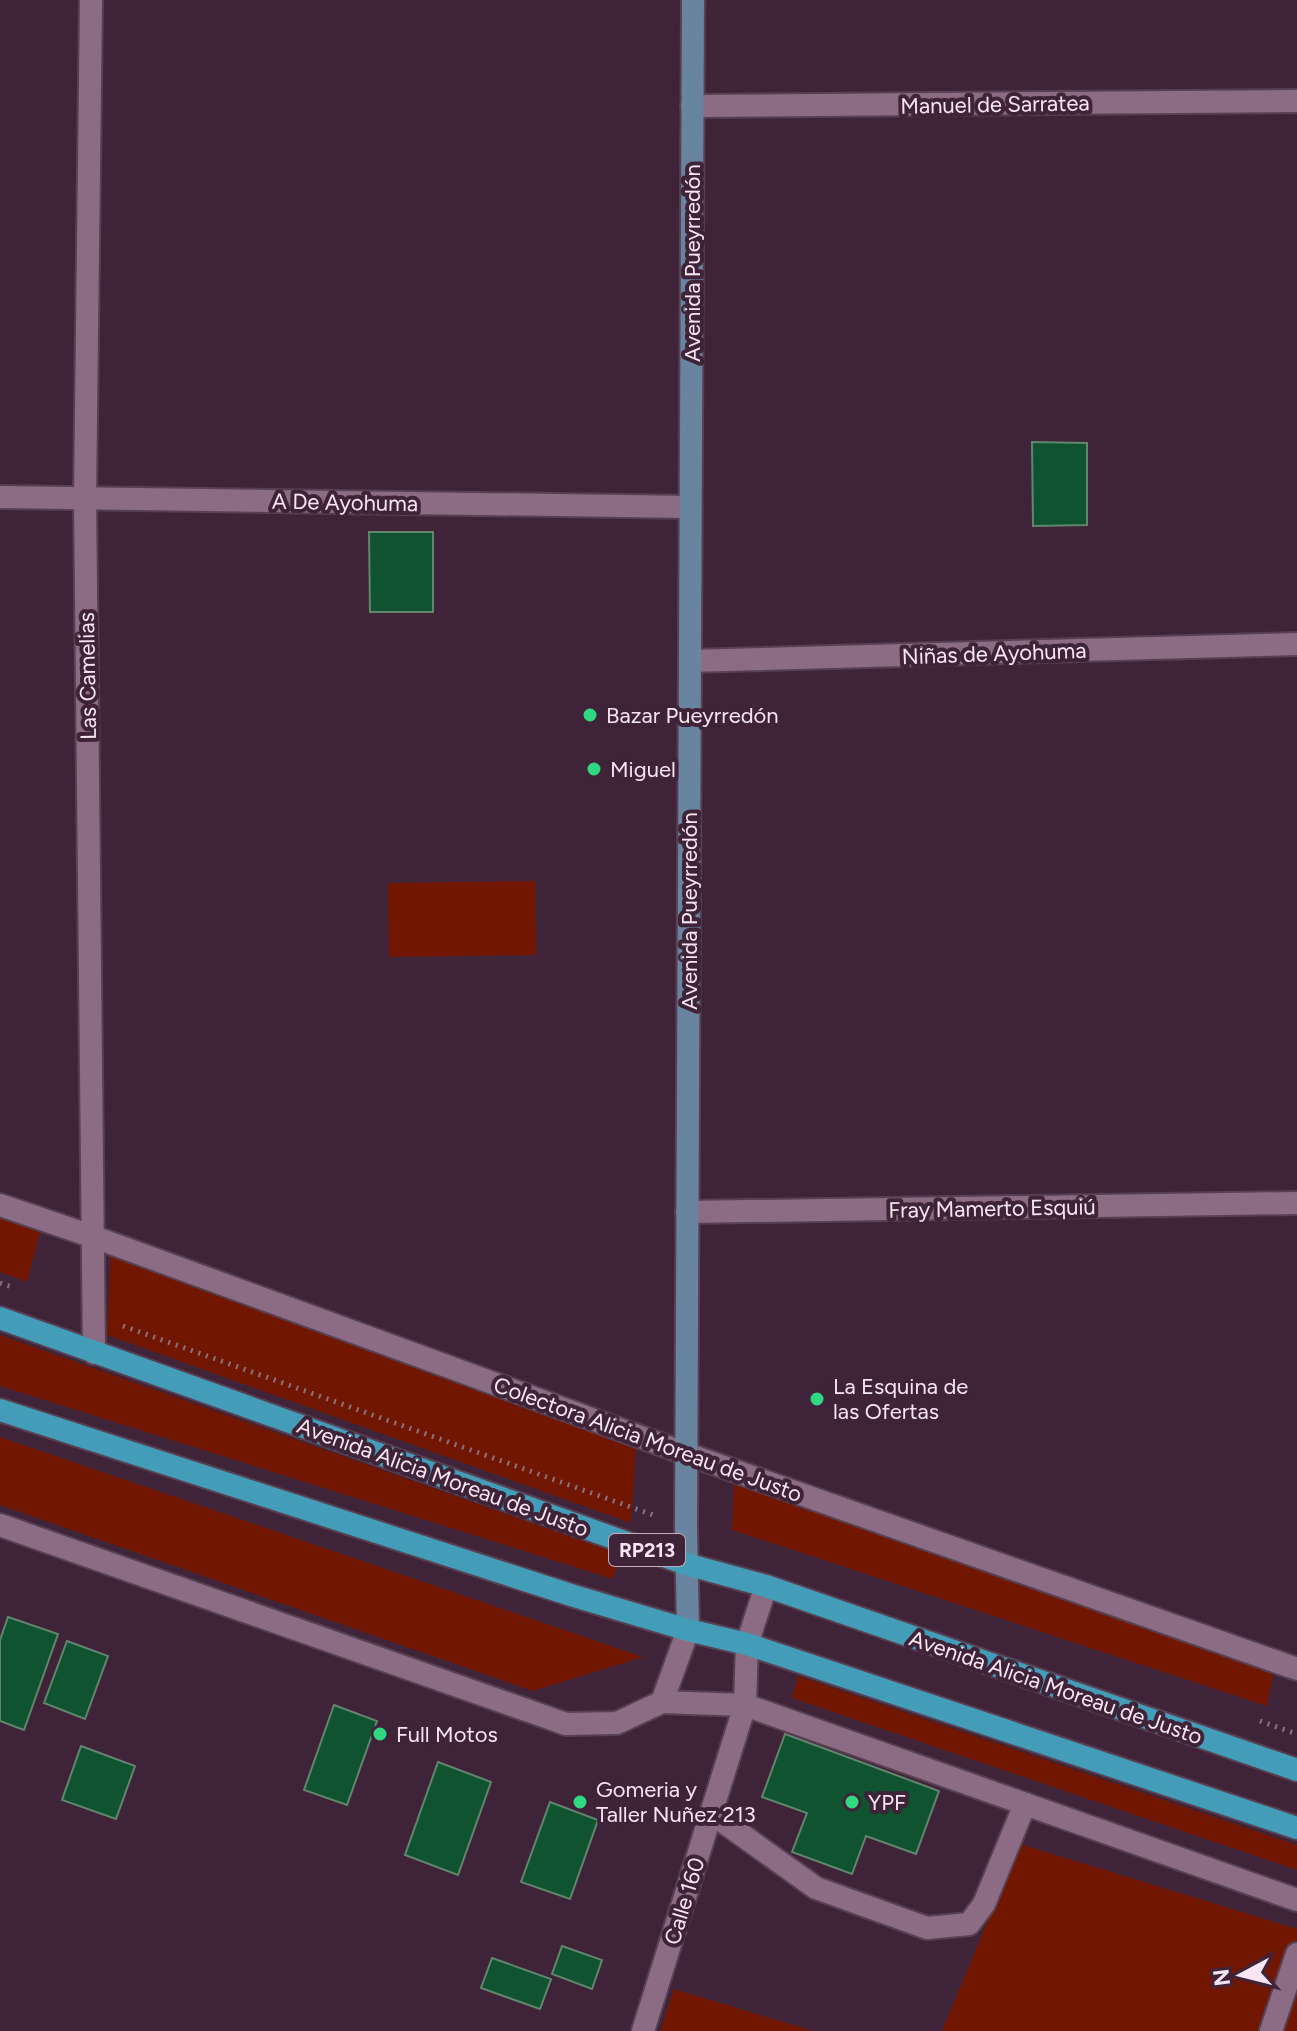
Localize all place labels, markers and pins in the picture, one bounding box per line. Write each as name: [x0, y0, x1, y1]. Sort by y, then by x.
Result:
place label: Bazar Pueyrredón: [606, 702, 779, 729]
marker: Bazar Pueyrredón: [581, 706, 599, 724]
place label: Miguel: [610, 756, 676, 783]
marker: Miguel: [585, 760, 603, 778]
place label: La Esquina de las Ofertas: [833, 1373, 968, 1425]
marker: La Esquina de las Ofertas: [808, 1390, 826, 1408]
place label: Full Motos: [396, 1721, 498, 1748]
marker: Full Motos: [371, 1725, 389, 1743]
place label: Gomeria y Taller Nuñez 213: [596, 1776, 756, 1828]
place label: YPF: [868, 1789, 906, 1816]
marker: Gomeria y Taller Nuñez 213: [571, 1793, 589, 1811]
marker: YPF: [843, 1793, 861, 1811]

